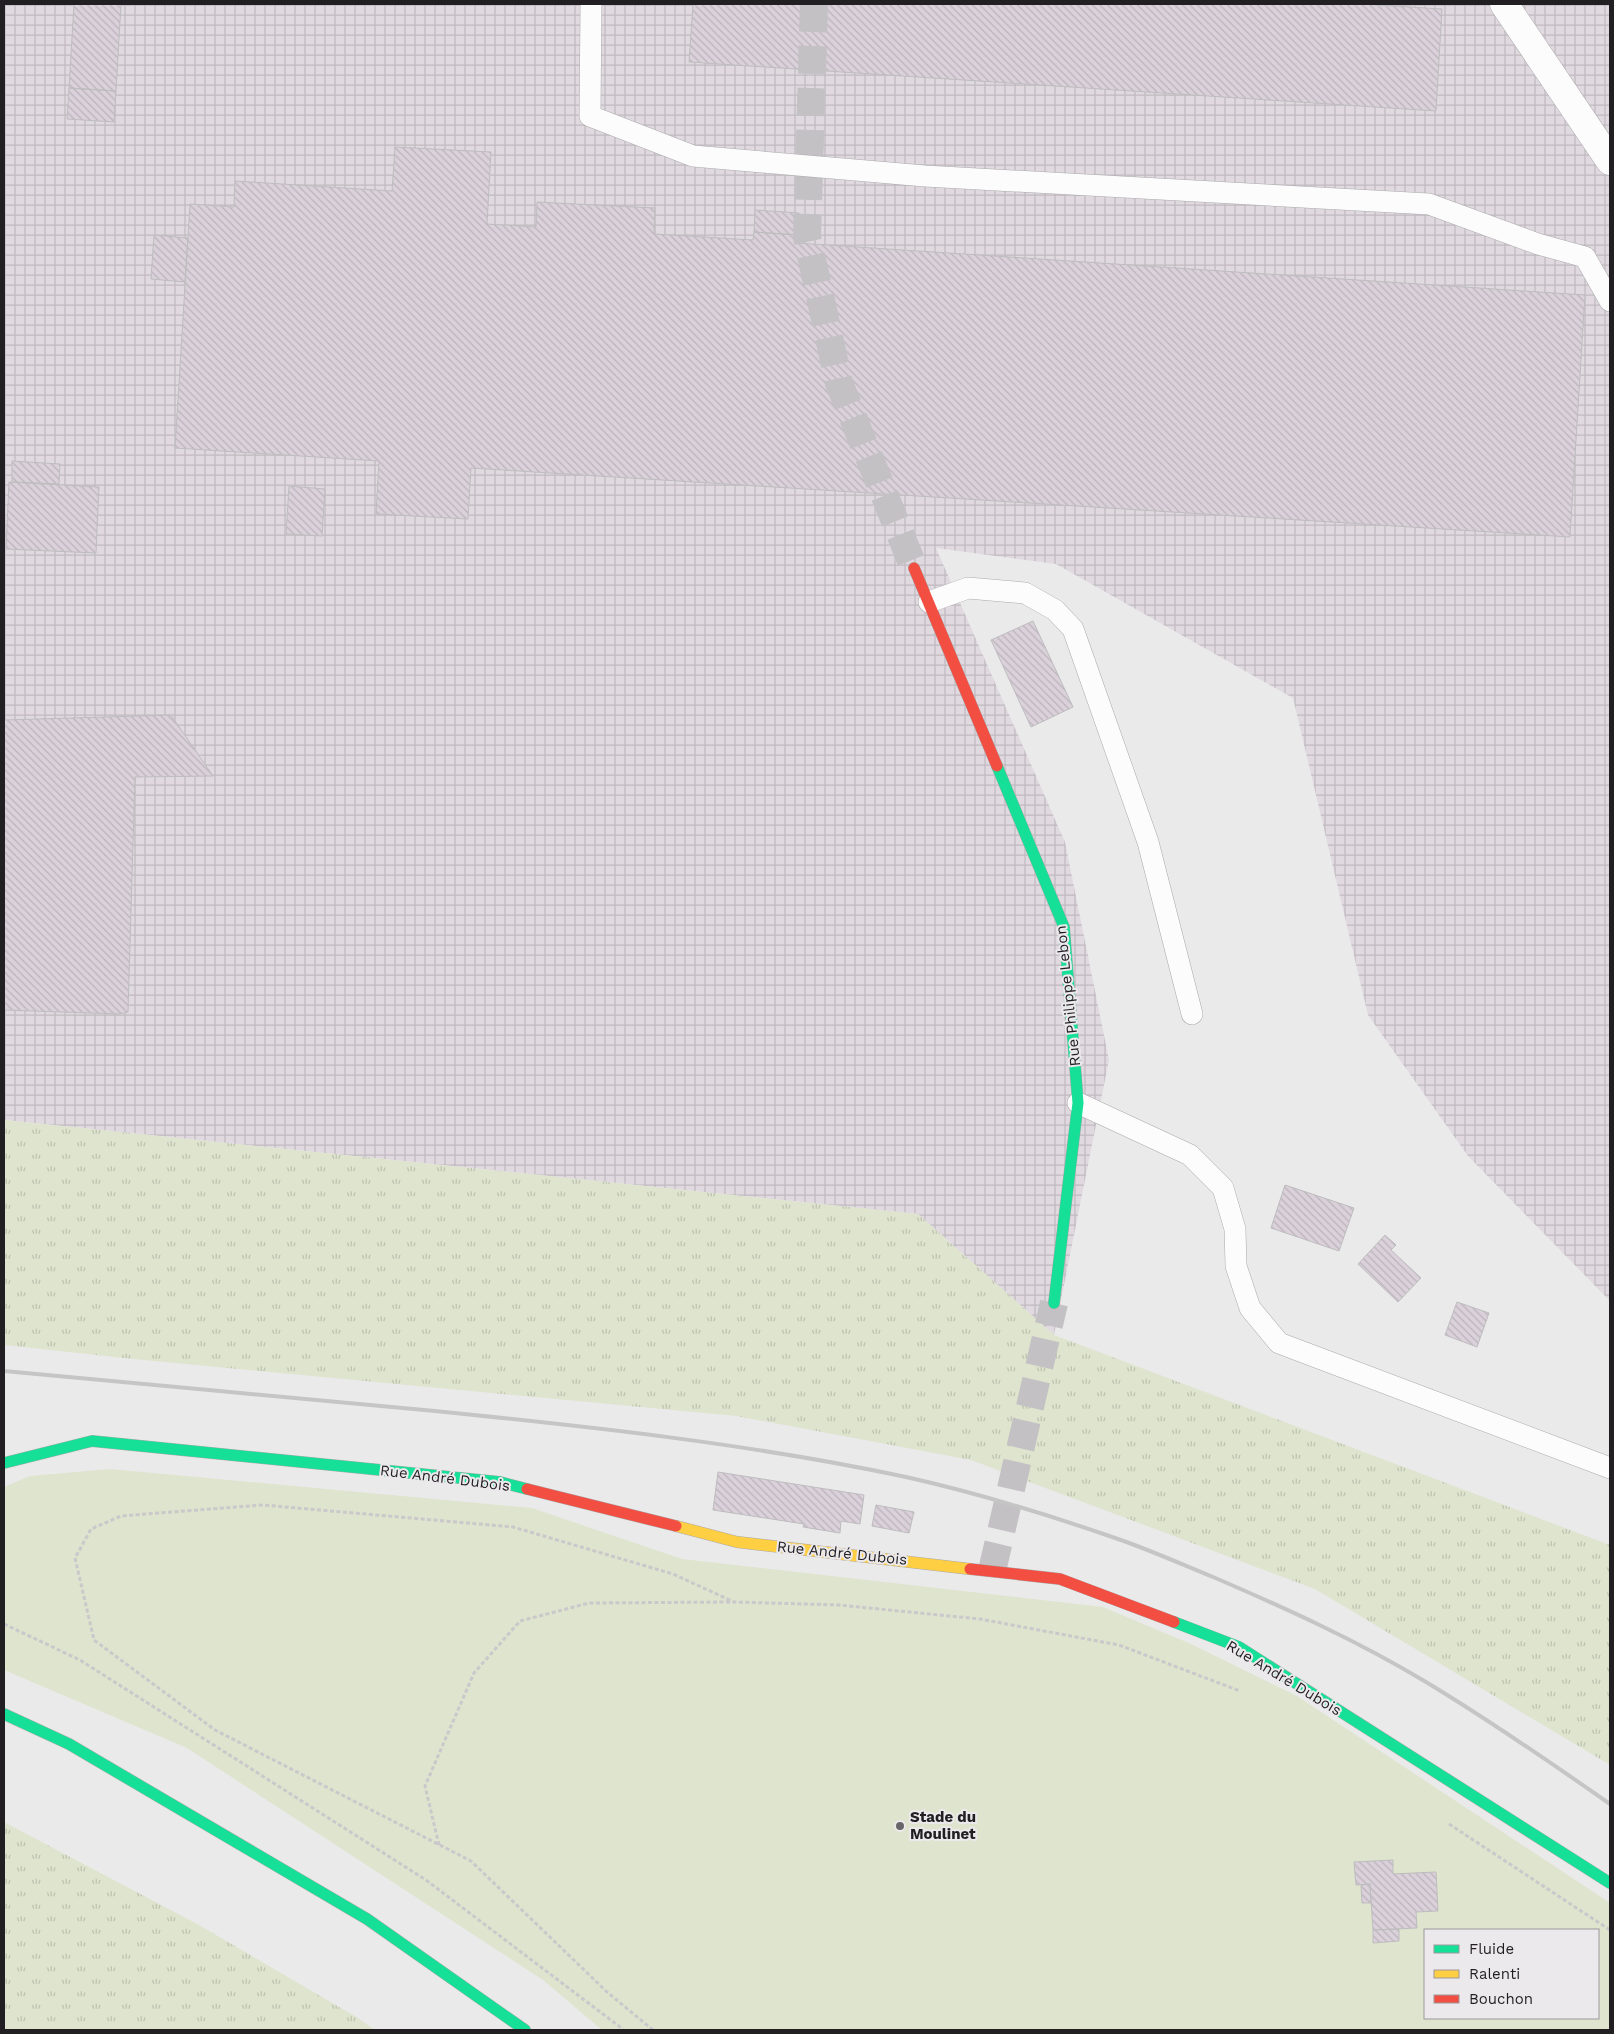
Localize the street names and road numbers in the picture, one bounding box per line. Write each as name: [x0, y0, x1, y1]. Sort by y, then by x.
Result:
street label: Rue Philippe Lebon: [1052, 925, 1084, 1067]
street label: Rue André Dubois: [379, 1461, 511, 1495]
street label: Rue André Dubois: [776, 1537, 908, 1569]
street label: Rue André Dubois: [1223, 1637, 1345, 1719]

